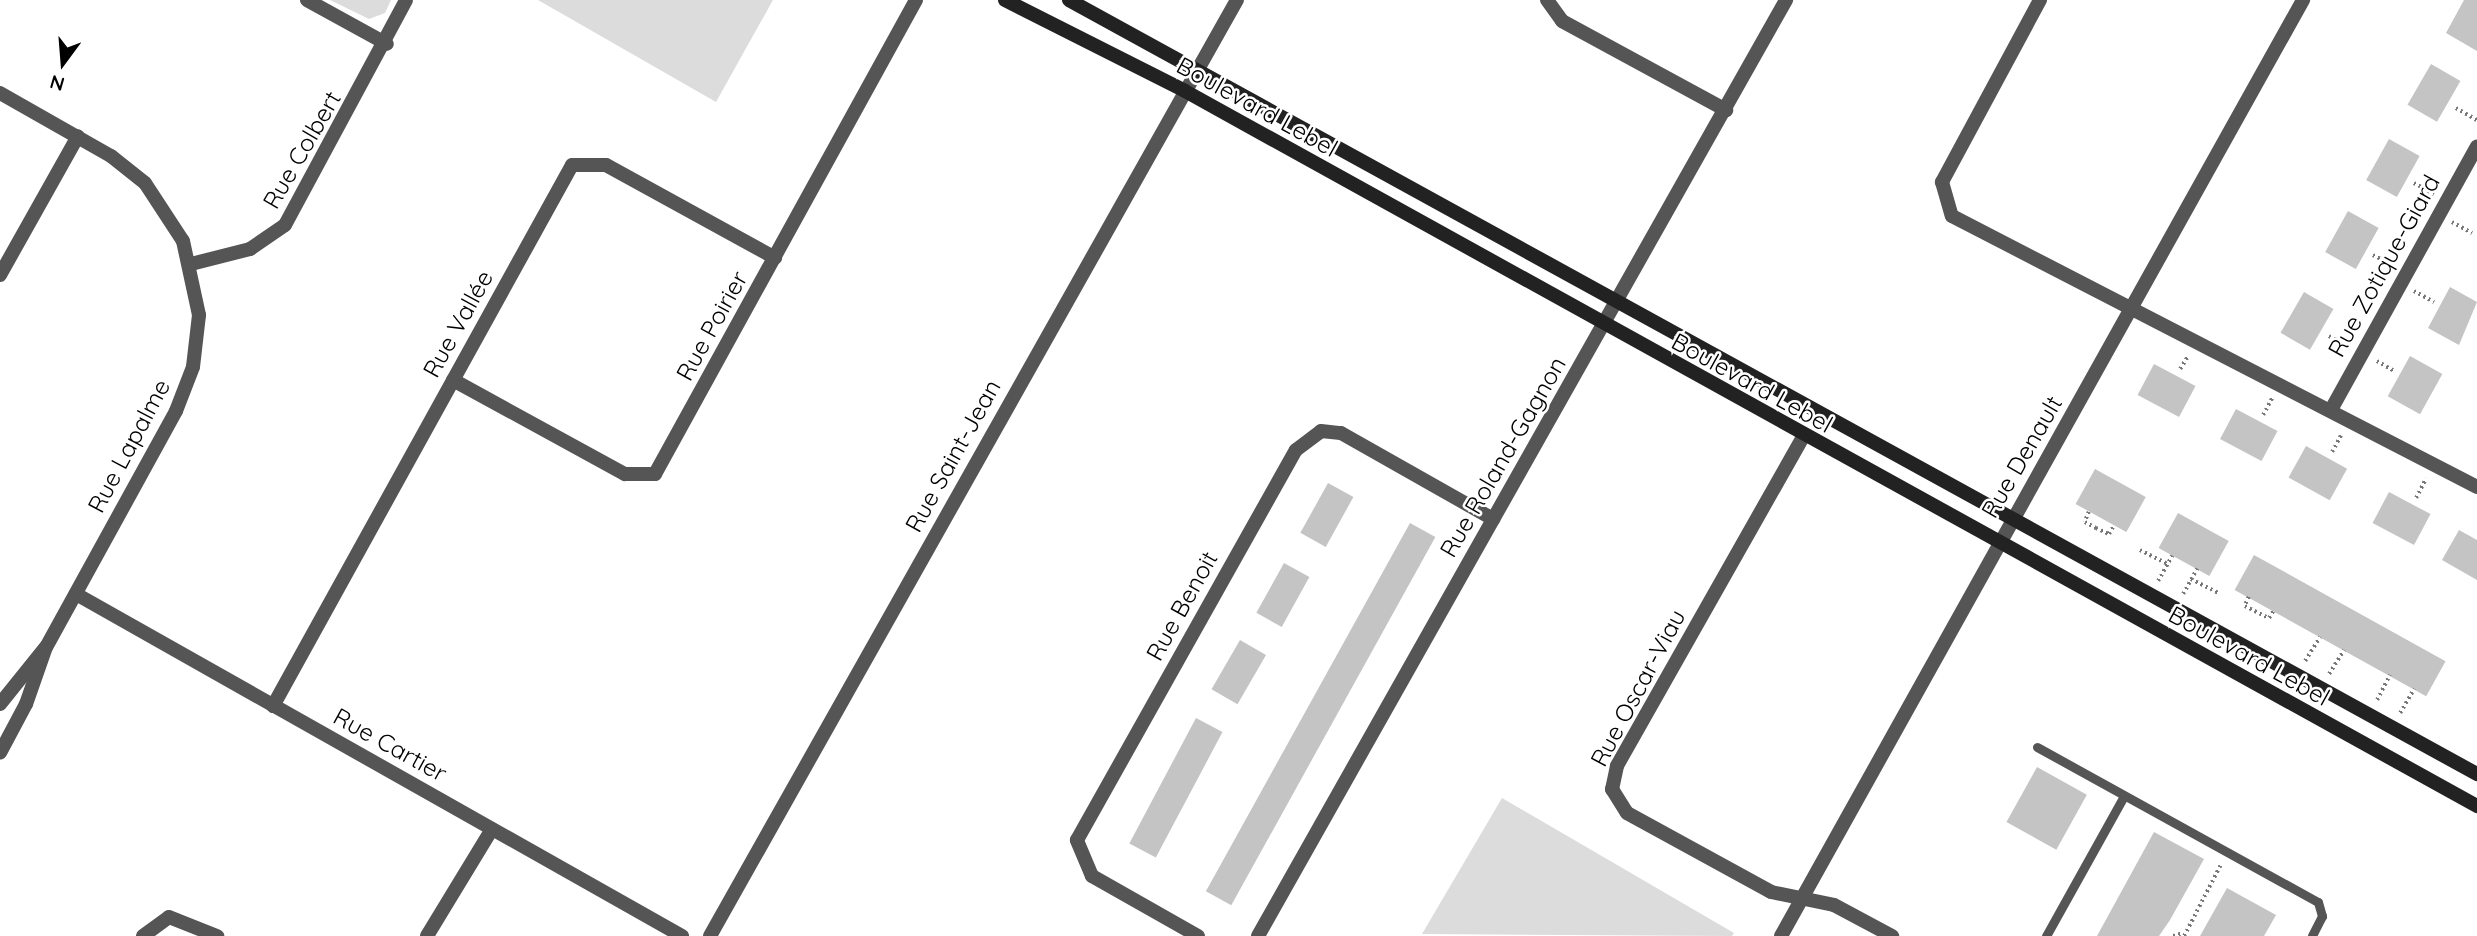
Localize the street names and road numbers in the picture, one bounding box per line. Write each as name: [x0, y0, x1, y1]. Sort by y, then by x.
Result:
street label: Boulevard Lebel: [1172, 51, 1342, 163]
street label: Rue Colbert: [257, 86, 347, 214]
street label: Rue Zotique-Giard: [2322, 170, 2446, 362]
street label: Rue Vallée: [417, 266, 499, 382]
street label: Rue Poirier: [670, 266, 754, 386]
street label: Boulevard Lebel: [1667, 327, 1837, 439]
street label: Rue Roland-Gagnon: [1434, 352, 1572, 562]
street label: Rue Lapalme: [82, 374, 176, 518]
street label: Rue Saint-Jean: [899, 375, 1007, 537]
street label: Rue Denault: [1976, 391, 2068, 523]
street label: Rue Benoit: [1140, 546, 1224, 666]
street label: Boulevard Lebel: [2164, 600, 2334, 712]
street label: Rue Oscar-Viau: [1584, 604, 1692, 772]
street label: Rue Cartier: [328, 702, 452, 788]

